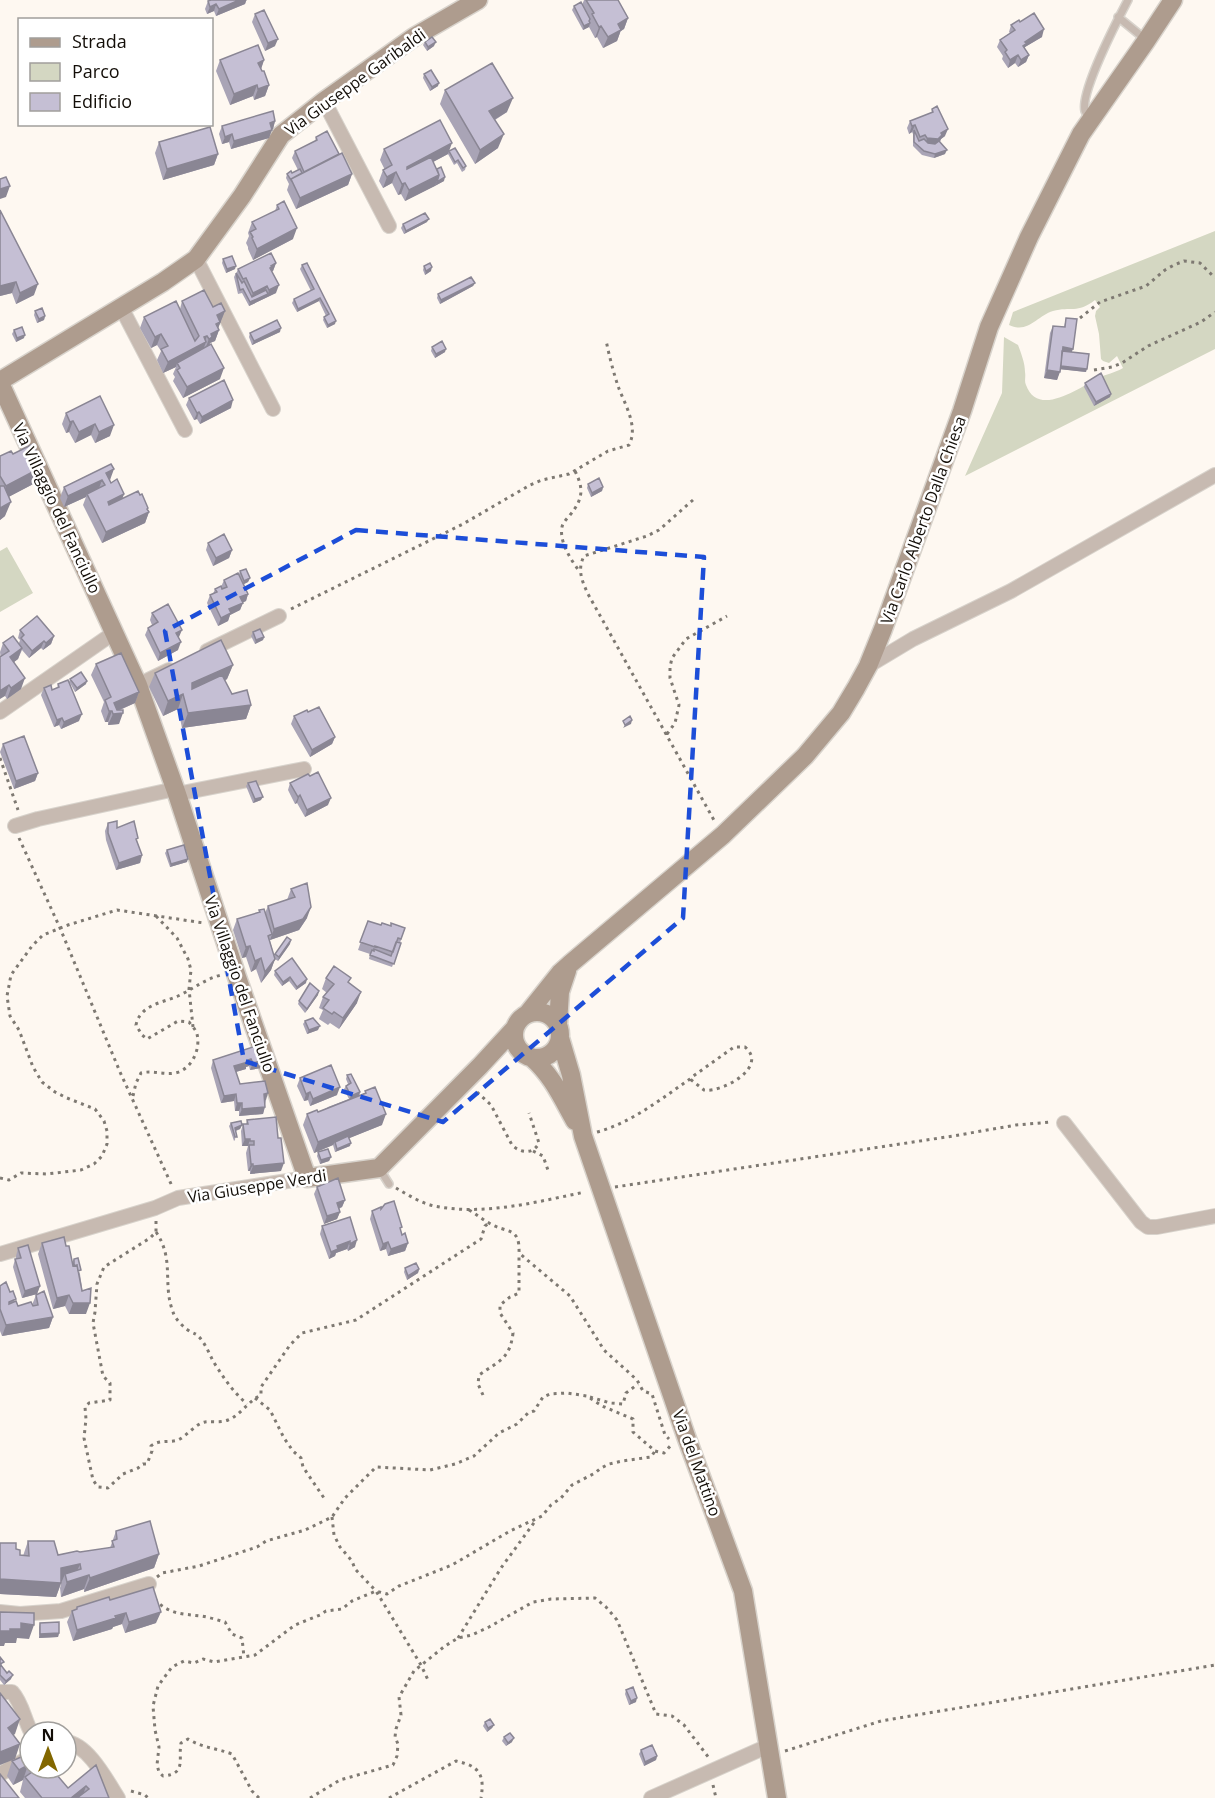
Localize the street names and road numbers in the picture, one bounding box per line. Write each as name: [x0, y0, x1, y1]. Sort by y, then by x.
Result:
street label: Via Giuseppe Garibaldi: [280, 23, 430, 141]
street label: Via Carlo Alberto Dalla Chiesa: [875, 413, 971, 627]
street label: Via Villaggio del Fanciullo: [8, 419, 106, 597]
street label: Via Villaggio del Fanciullo: [199, 893, 281, 1075]
street label: Via Giuseppe Verdi: [186, 1164, 328, 1208]
street label: Via del Mattino: [668, 1407, 726, 1519]

